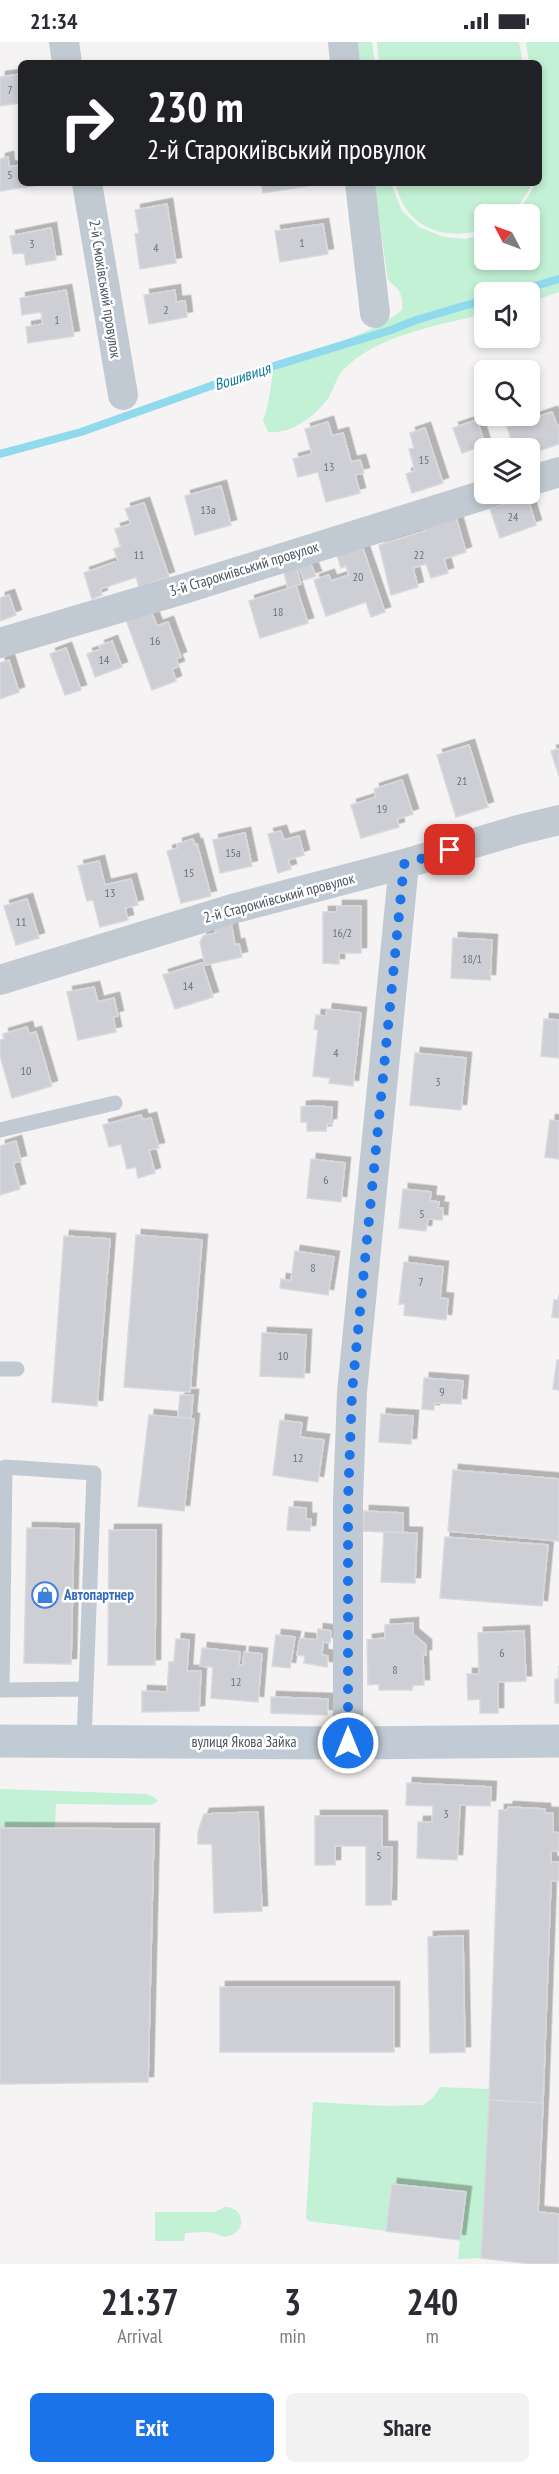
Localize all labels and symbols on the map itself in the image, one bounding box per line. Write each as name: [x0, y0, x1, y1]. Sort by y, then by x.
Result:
house number: 7: [7, 82, 13, 97]
house number: 5: [7, 167, 13, 182]
north arrow: [474, 204, 540, 270]
street label: 2-й Смоківський провулок: [85, 218, 126, 360]
house number: 1: [299, 235, 305, 250]
house number: 3: [29, 236, 35, 251]
house number: 4: [153, 240, 159, 255]
house number: 2: [163, 302, 169, 317]
house number: 1: [54, 312, 60, 327]
water label: Вошивиця: [211, 357, 274, 394]
house number: 15: [419, 452, 429, 467]
house number: 13: [324, 459, 334, 474]
house number: 13а: [200, 502, 216, 517]
house number: 24: [508, 509, 519, 524]
street label: 3-й Старокиївський провулок: [167, 537, 321, 600]
house number: 11: [134, 547, 144, 562]
house number: 22: [414, 547, 424, 562]
house number: 20: [353, 569, 363, 584]
house number: 18: [273, 604, 283, 619]
house number: 16: [150, 633, 160, 648]
house number: 14: [99, 652, 110, 667]
house number: 21: [457, 773, 467, 788]
house number: 19: [377, 801, 387, 816]
pin: [424, 824, 475, 875]
house number: 15а: [225, 845, 241, 860]
house number: 15: [184, 865, 194, 880]
street label: 2-й Старокиївський провулок: [201, 868, 356, 927]
house number: 13: [105, 885, 115, 900]
house number: 11: [16, 914, 26, 929]
house number: 16/2: [332, 925, 352, 940]
house number: 18/1: [462, 951, 482, 966]
house number: 14: [183, 978, 194, 993]
house number: 4: [333, 1045, 339, 1060]
house number: 10: [21, 1063, 31, 1078]
house number: 3: [435, 1074, 441, 1089]
house number: 6: [323, 1172, 329, 1187]
house number: 5: [419, 1206, 425, 1221]
house number: 8: [310, 1260, 316, 1275]
house number: 7: [418, 1274, 424, 1289]
house number: 10: [278, 1348, 288, 1363]
house number: 9: [439, 1384, 445, 1399]
house number: 12: [293, 1450, 303, 1465]
shop icon: Автопартнер: [30, 1580, 60, 1610]
place label: Автопартнер: [63, 1585, 134, 1604]
house number: 6: [499, 1645, 505, 1660]
house number: 8: [392, 1662, 398, 1677]
house number: 12: [231, 1674, 241, 1689]
position arrow: [316, 1711, 380, 1775]
street label: вулиця Якова Зайка: [191, 1732, 297, 1751]
house number: 3: [443, 1806, 449, 1821]
house number: 5: [376, 1848, 382, 1863]

